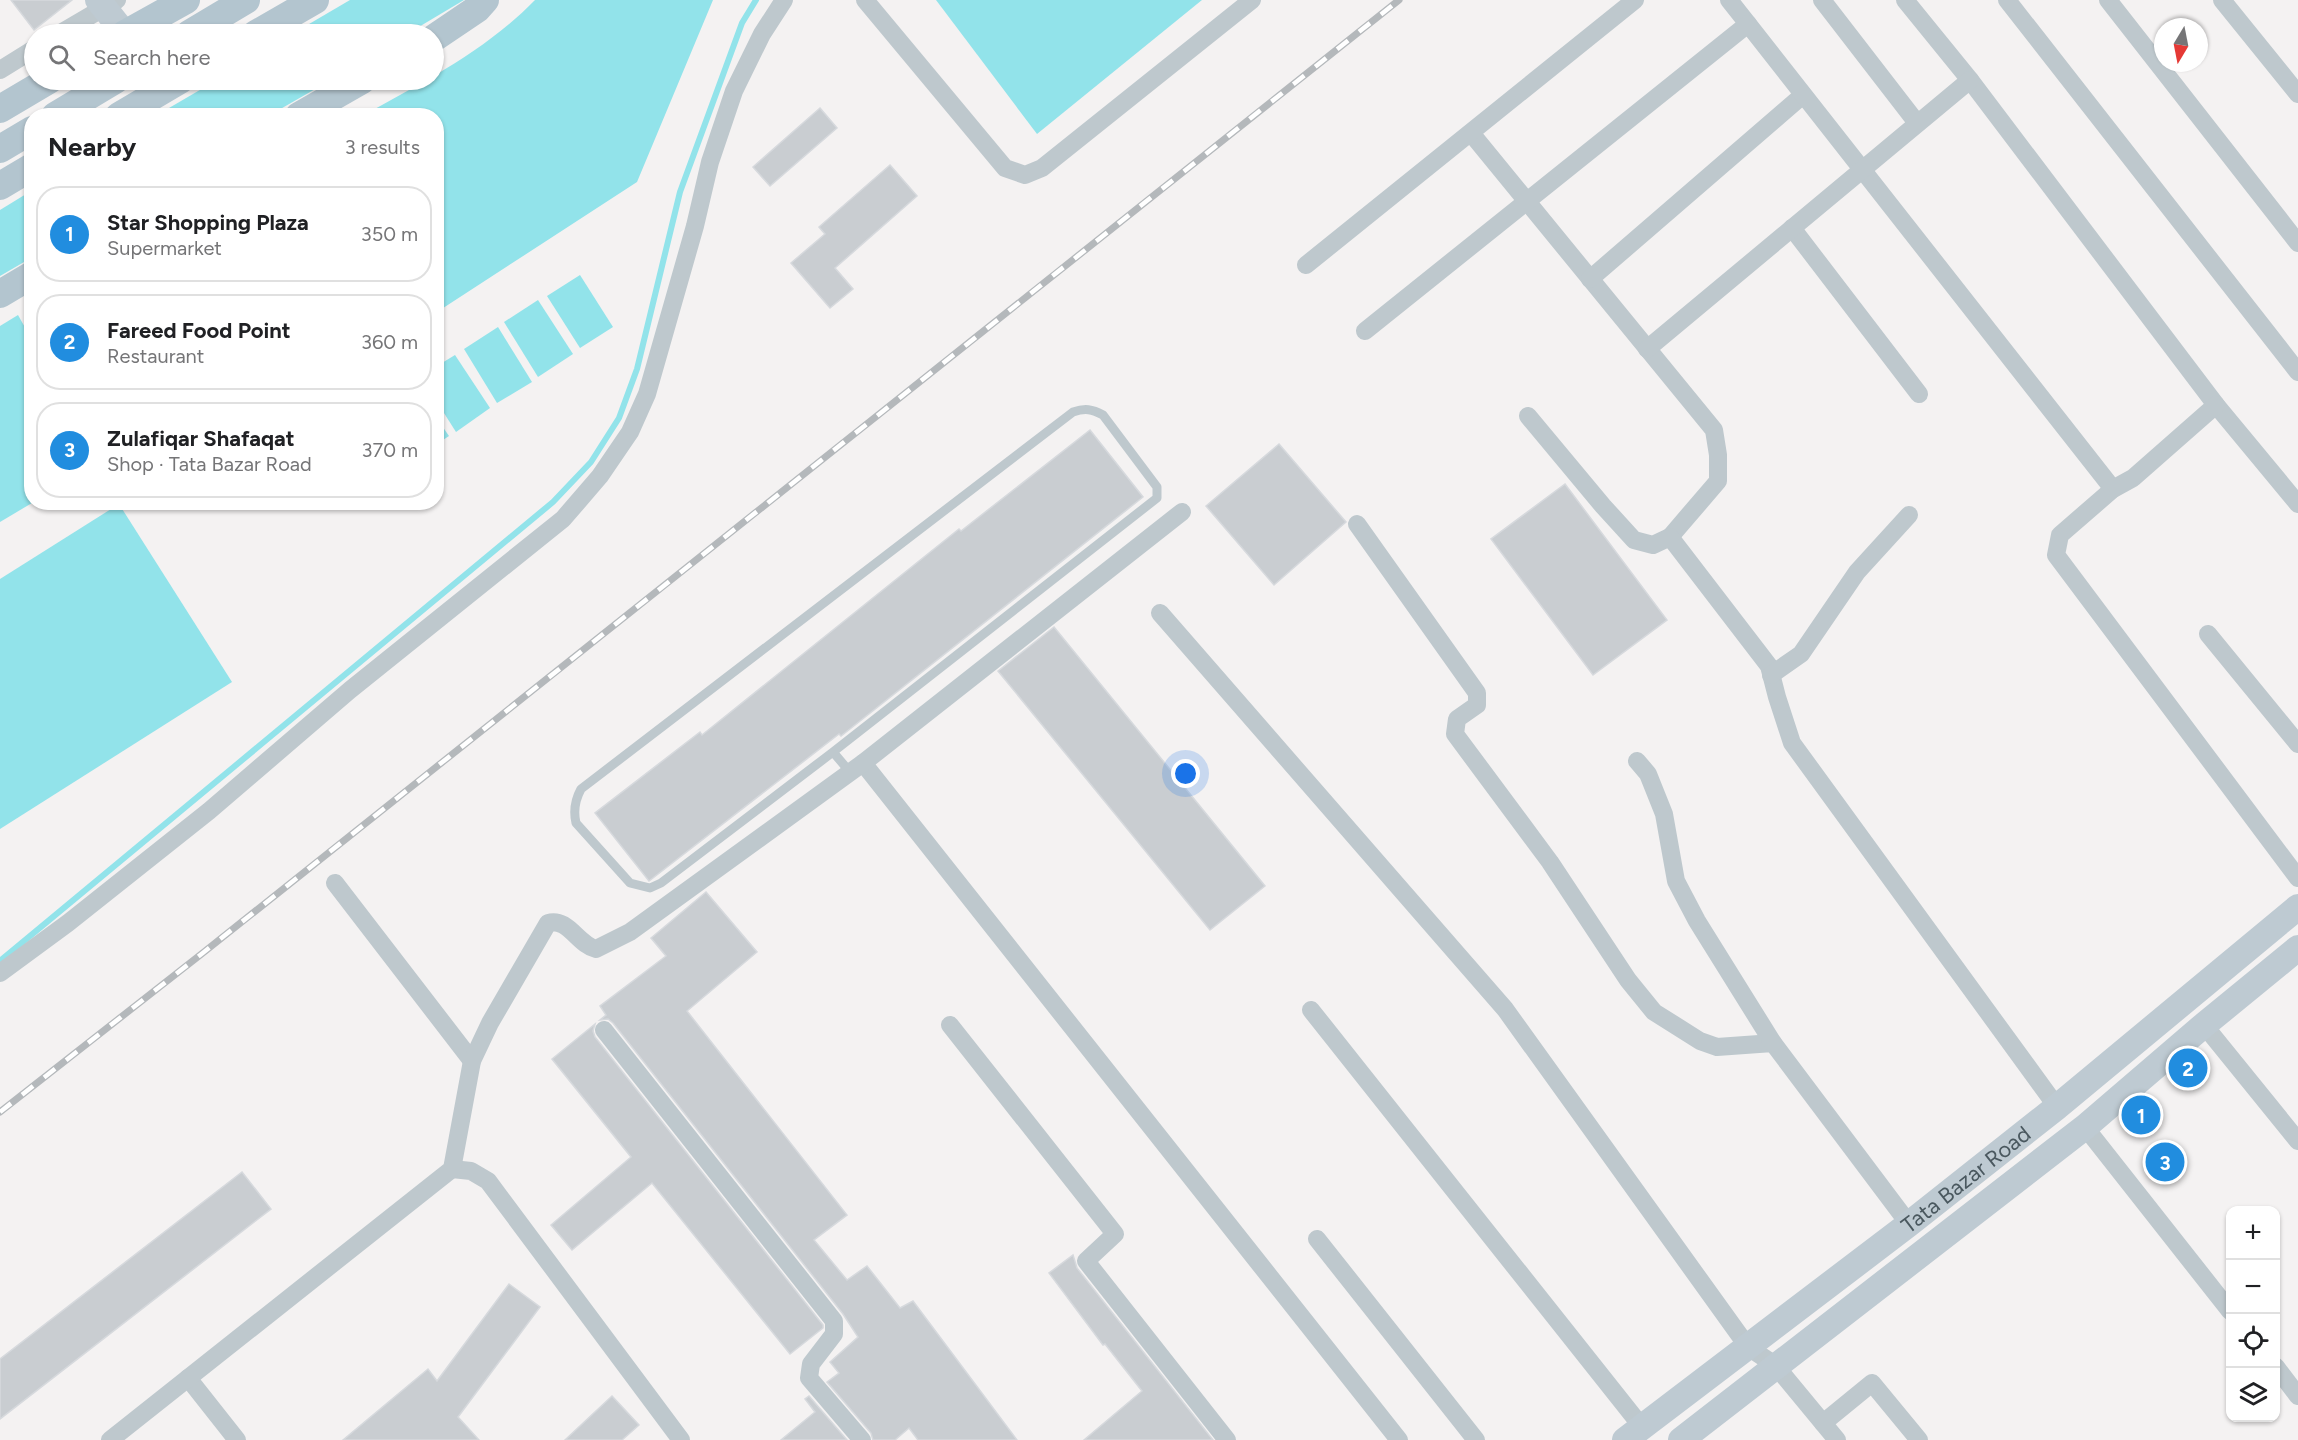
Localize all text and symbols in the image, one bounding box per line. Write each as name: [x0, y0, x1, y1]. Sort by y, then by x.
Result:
north arrow: [2154, 18, 2208, 72]
search box: [24, 24, 444, 90]
icon: search: [45, 41, 78, 74]
text: Search here: [93, 44, 211, 71]
text: Nearby: [48, 131, 136, 163]
text: 3 results: [345, 135, 420, 159]
text: Star Shopping Plaza: [107, 209, 309, 236]
text: 1: [65, 222, 74, 246]
text: 350 m: [361, 222, 418, 246]
text: Supermarket: [107, 236, 222, 260]
text: Fareed Food Point: [107, 317, 291, 344]
text: 2: [64, 330, 75, 354]
text: 360 m: [361, 330, 418, 354]
text: Restaurant: [107, 344, 204, 368]
text: Zulafiqar Shafaqat: [107, 425, 295, 452]
text: 3: [64, 438, 75, 462]
text: 370 m: [362, 438, 418, 462]
text: Shop · Tata Bazar Road: [107, 452, 312, 476]
your location: [1171, 759, 1200, 788]
pin: 2: [2168, 1046, 2208, 1090]
pin: 1: [2122, 1092, 2160, 1138]
street label: Tata Bazar Road: [1896, 1120, 2036, 1239]
pin: 3: [2146, 1140, 2184, 1184]
map controls: [2226, 1206, 2280, 1422]
button: +: [2226, 1206, 2280, 1260]
button: −: [2226, 1260, 2280, 1314]
button: locate: [2226, 1314, 2280, 1368]
button: layers: [2226, 1368, 2280, 1422]

